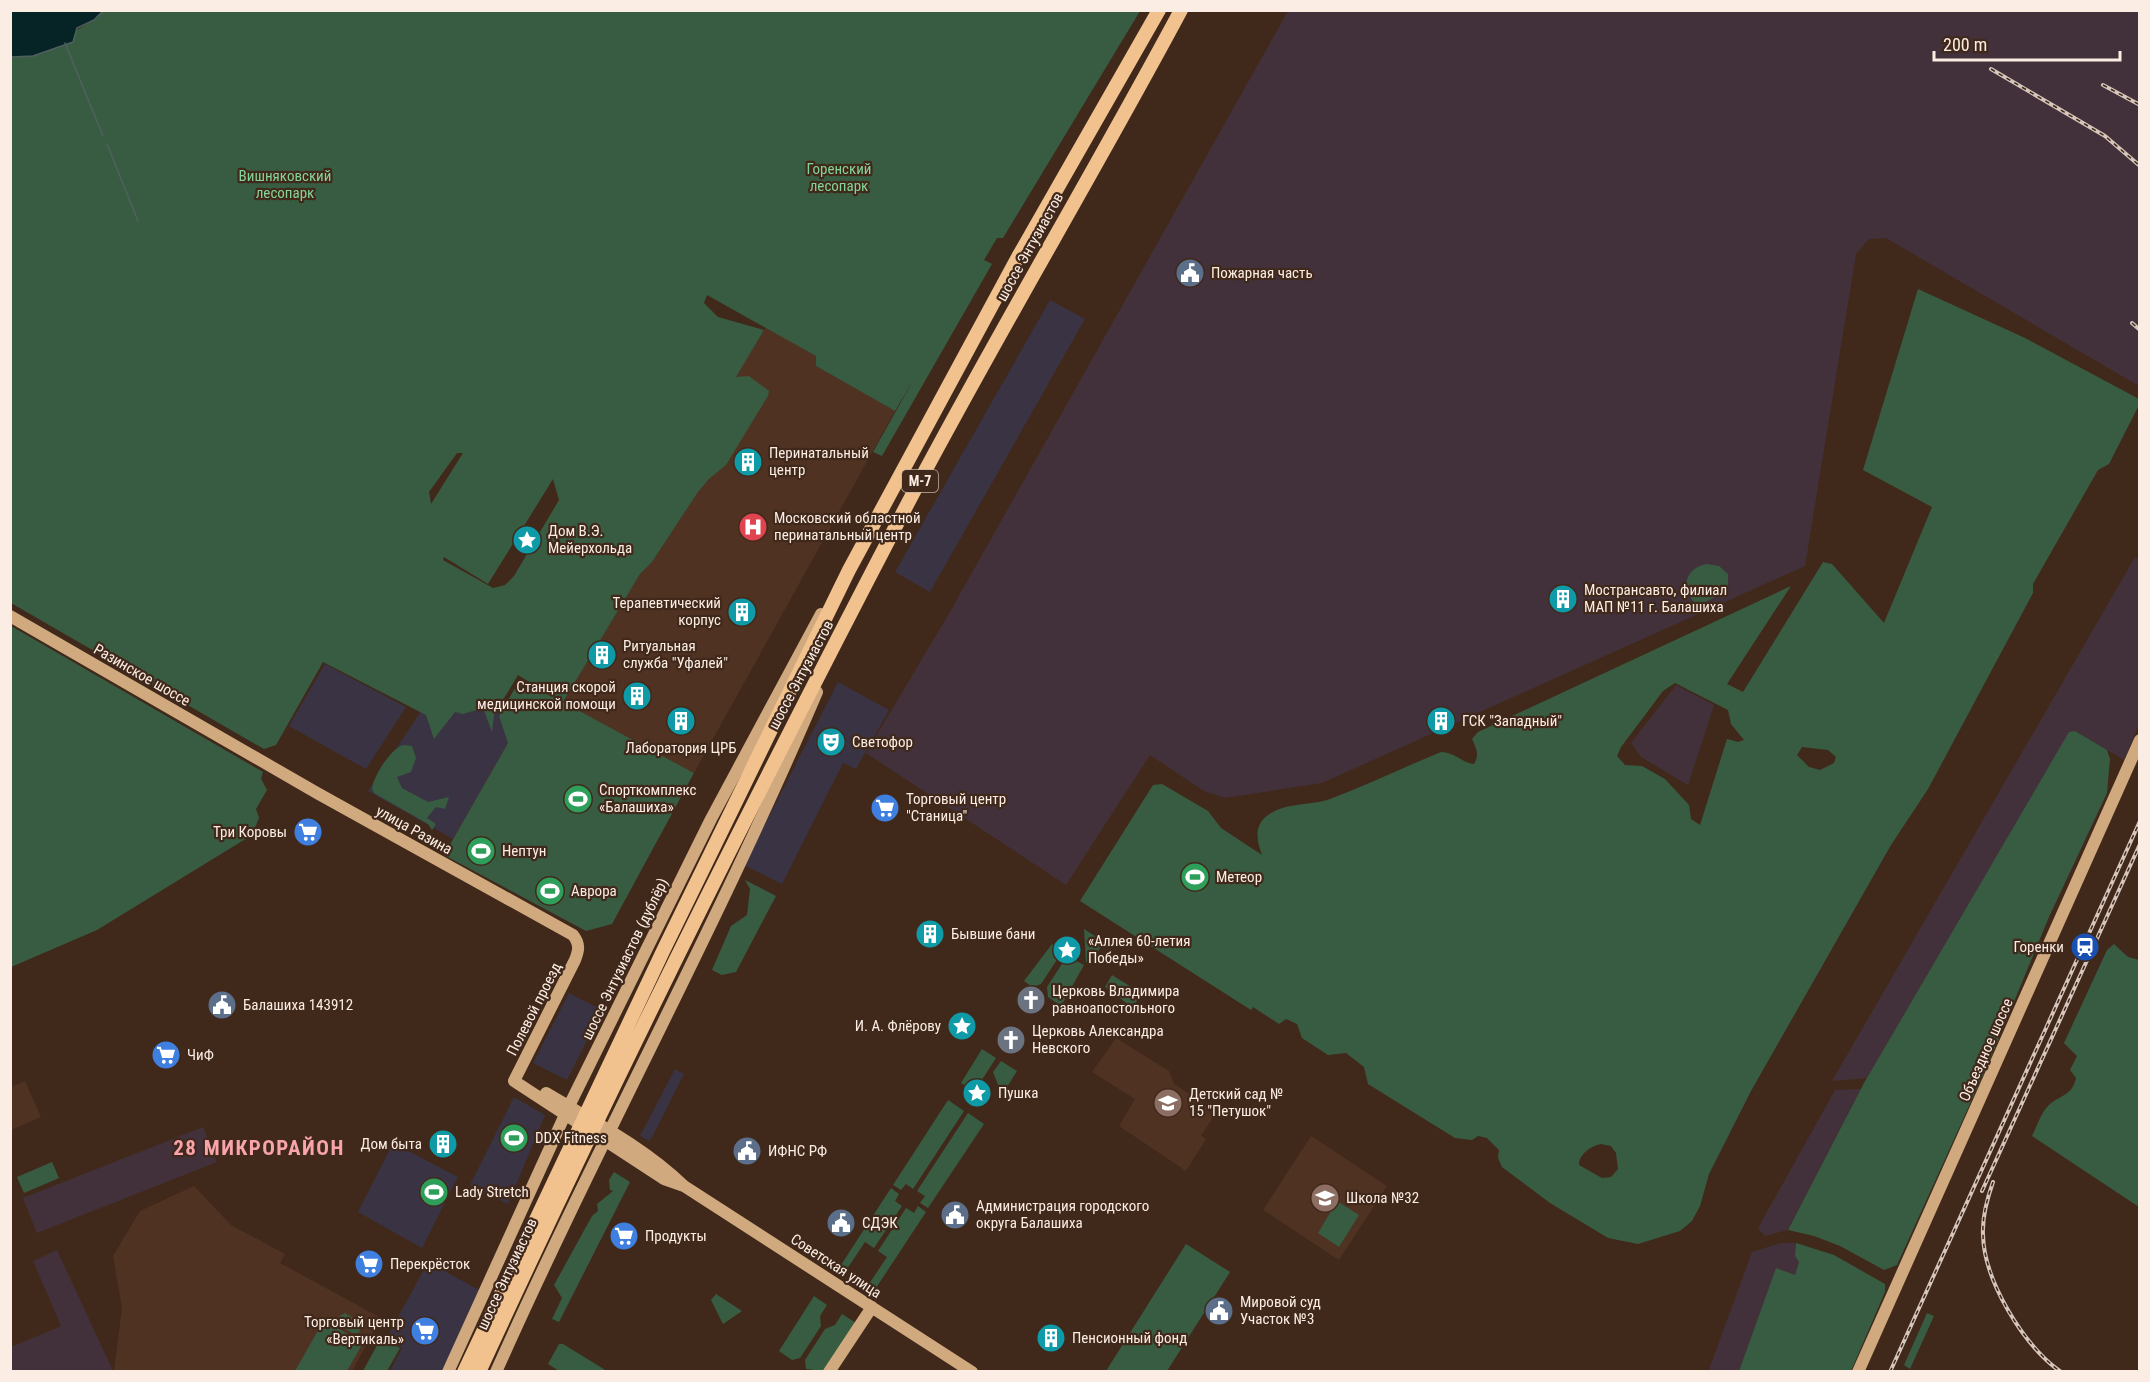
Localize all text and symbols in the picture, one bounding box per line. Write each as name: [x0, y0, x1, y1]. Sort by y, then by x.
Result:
scale bar: [1934, 24, 2120, 62]
text: 200 m: [1943, 34, 1987, 55]
park label: Горенский лесопарк: [807, 160, 871, 195]
park label: Вишняковский лесопарк: [239, 167, 331, 202]
street label: шоссе Энтузиастов: [993, 190, 1067, 304]
public building icon: Пожарная часть: [1174, 257, 1206, 289]
place label: Пожарная часть: [1211, 264, 1313, 282]
place label: Перинатальный центр: [769, 444, 869, 479]
building icon: Перинатальный центр: [732, 446, 764, 478]
road number: М-7: [902, 470, 938, 492]
place label: Московский областной перинатальный центр: [774, 509, 921, 544]
hospital icon: Московский областной перинатальный центр: [737, 511, 769, 543]
place label: Дом В.Э. Мейерхольда: [548, 522, 632, 557]
place icon: Дом В.Э. Мейерхольда: [511, 524, 543, 556]
place label: Мострансавто, филиал МАП №11 г. Балашиха: [1584, 581, 1727, 616]
building icon: Мострансавто, филиал МАП №11 г. Балашиха: [1547, 583, 1579, 615]
place label: Терапевтический корпус: [613, 594, 721, 629]
building icon: Терапевтический корпус: [726, 596, 758, 628]
street label: шоссе Энтузиастов: [765, 617, 837, 733]
place label: Ритуальная служба "Уфалей": [623, 637, 728, 672]
building icon: Ритуальная служба "Уфалей": [586, 639, 618, 671]
street label: Разинское шоссе: [91, 640, 193, 710]
place label: Станция скорой медицинской помощи: [477, 678, 616, 713]
building icon: Станция скорой медицинской помощи: [621, 680, 653, 712]
building icon: Лаборатория ЦРБ: [665, 705, 697, 737]
building icon: ГСК "Западный": [1425, 705, 1457, 737]
place label: ГСК "Западный": [1462, 712, 1562, 730]
theatre icon: Светофор: [815, 726, 847, 758]
place label: Светофор: [852, 733, 913, 751]
place label: Лаборатория ЦРБ: [625, 739, 737, 757]
place label: Спорткомплекс «Балашиха»: [599, 781, 697, 816]
sports icon: Спорткомплекс «Балашиха»: [562, 783, 594, 815]
place label: Торговый центр "Станица": [906, 790, 1006, 825]
supermarket icon: Торговый центр "Станица": [869, 792, 901, 824]
street label: улица Разина: [373, 802, 455, 858]
supermarket icon: Три Коровы: [292, 816, 324, 848]
place label: Три Коровы: [213, 823, 287, 841]
sports icon: Нептун: [465, 835, 497, 867]
place label: Нептун: [502, 842, 546, 860]
sports icon: Метеор: [1179, 861, 1211, 893]
place label: Метеор: [1216, 868, 1262, 886]
sports icon: Аврора: [534, 875, 566, 907]
street label: шоссе Энтузиастов (дублёр): [578, 875, 672, 1043]
place label: Аврора: [571, 882, 617, 900]
building icon: Бывшие бани: [914, 918, 946, 950]
place label: Бывшие бани: [951, 925, 1035, 943]
station icon: Горенки: [2069, 931, 2101, 963]
place label: «Аллея 60-летия Победы»: [1088, 932, 1190, 967]
place icon: «Аллея 60-летия Победы»: [1051, 934, 1083, 966]
place label: Горенки: [2014, 938, 2064, 956]
street label: Полевой проезд: [503, 960, 565, 1058]
place label: Церковь Владимира равноапостольного: [1052, 982, 1179, 1017]
church icon: Церковь Владимира равноапостольного: [1015, 984, 1047, 1016]
public building icon: Балашиха 143912: [206, 989, 238, 1021]
place label: Балашиха 143912: [243, 996, 353, 1014]
street label: Объездное шоссе: [1955, 996, 2017, 1104]
place icon: И. А. Флёрову: [946, 1010, 978, 1042]
place label: И. А. Флёрову: [855, 1017, 941, 1035]
place label: Церковь Александра Невского: [1032, 1022, 1164, 1057]
church icon: Церковь Александра Невского: [995, 1024, 1027, 1056]
supermarket icon: ЧиФ: [150, 1039, 182, 1071]
place label: ЧиФ: [187, 1046, 214, 1064]
place icon: Пушка: [961, 1077, 993, 1109]
place label: Пушка: [998, 1084, 1039, 1102]
place label: Детский сад № 15 "Петушок": [1189, 1085, 1283, 1120]
school or university icon: Детский сад № 15 "Петушок": [1152, 1087, 1184, 1119]
sports icon: DDX Fitness: [498, 1122, 530, 1154]
building icon: Дом быта: [427, 1128, 459, 1160]
place label: DDX Fitness: [535, 1129, 607, 1147]
place label: Дом быта: [361, 1135, 422, 1153]
public building icon: ИФНС РФ: [731, 1135, 763, 1167]
district label: 28 МИКРОРАЙОН: [173, 1136, 345, 1160]
place label: ИФНС РФ: [768, 1142, 827, 1160]
sports icon: Lady Stretch: [418, 1176, 450, 1208]
school or university icon: Школа №32: [1309, 1182, 1341, 1214]
place label: Lady Stretch: [455, 1183, 529, 1201]
place label: Школа №32: [1346, 1189, 1419, 1207]
place label: Администрация городского округа Балашиха: [976, 1197, 1149, 1232]
public building icon: Администрация городского округа Балашиха: [939, 1199, 971, 1231]
public building icon: СДЭК: [825, 1207, 857, 1239]
place label: СДЭК: [862, 1214, 898, 1232]
street label: шоссе Энтузиастов: [473, 1215, 541, 1333]
supermarket icon: Продукты: [608, 1220, 640, 1252]
place label: Продукты: [645, 1227, 707, 1245]
street label: Советская улица: [787, 1230, 885, 1302]
supermarket icon: Перекрёсток: [353, 1248, 385, 1280]
place label: Перекрёсток: [390, 1255, 470, 1273]
place label: Мировой суд Участок №3: [1240, 1293, 1321, 1328]
public building icon: Мировой суд Участок №3: [1203, 1295, 1235, 1327]
place label: Торговый центр «Вертикаль»: [304, 1313, 404, 1348]
supermarket icon: Торговый центр «Вертикаль»: [409, 1315, 441, 1347]
building icon: Пенсионный фонд: [1035, 1322, 1067, 1354]
place label: Пенсионный фонд: [1072, 1329, 1187, 1347]

